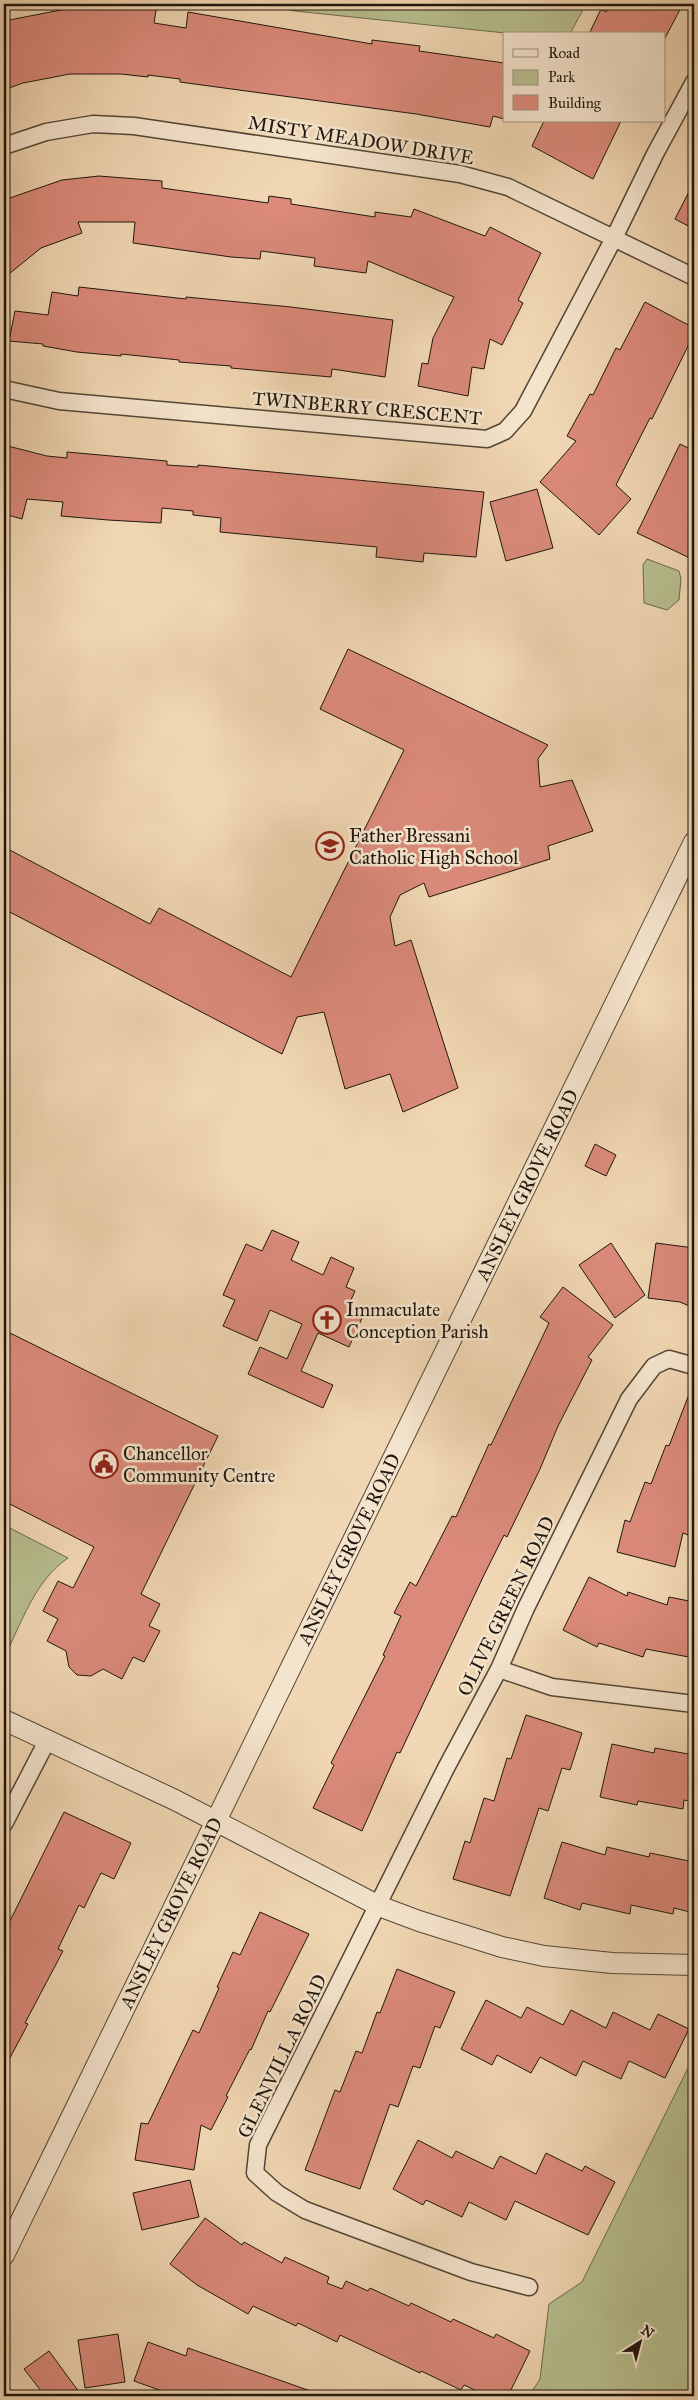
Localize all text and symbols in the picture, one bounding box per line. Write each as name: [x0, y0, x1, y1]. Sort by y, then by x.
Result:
legend: [503, 32, 666, 122]
text: Road: [548, 44, 580, 62]
text: Park: [548, 68, 575, 86]
text: Building: [548, 94, 602, 112]
street label: MISTY MEADOW DRIVE: [246, 111, 476, 169]
street label: TWINBERRY CRESCENT: [251, 387, 483, 429]
place label: Father Bressani Catholic High School: [349, 824, 519, 870]
school or university icon: Father Bressani Catholic High School: [315, 831, 345, 861]
street label: ANSLEY GROVE ROAD: [470, 1086, 583, 1285]
place label: Immaculate Conception Parish: [346, 1298, 489, 1343]
church icon: Immaculate Conception Parish: [312, 1305, 342, 1335]
place label: Chancellor Community Centre: [123, 1442, 275, 1487]
public building icon: Chancellor Community Centre: [89, 1449, 119, 1479]
street label: ANSLEY GROVE ROAD: [292, 1450, 405, 1649]
street label: OLIVE GREEN ROAD: [452, 1512, 560, 1700]
street label: ANSLEY GROVE ROAD: [114, 1814, 227, 2013]
street label: GLENVILLA ROAD: [232, 1970, 332, 2142]
north arrow: [616, 2318, 666, 2368]
text: N: [638, 2322, 657, 2342]

